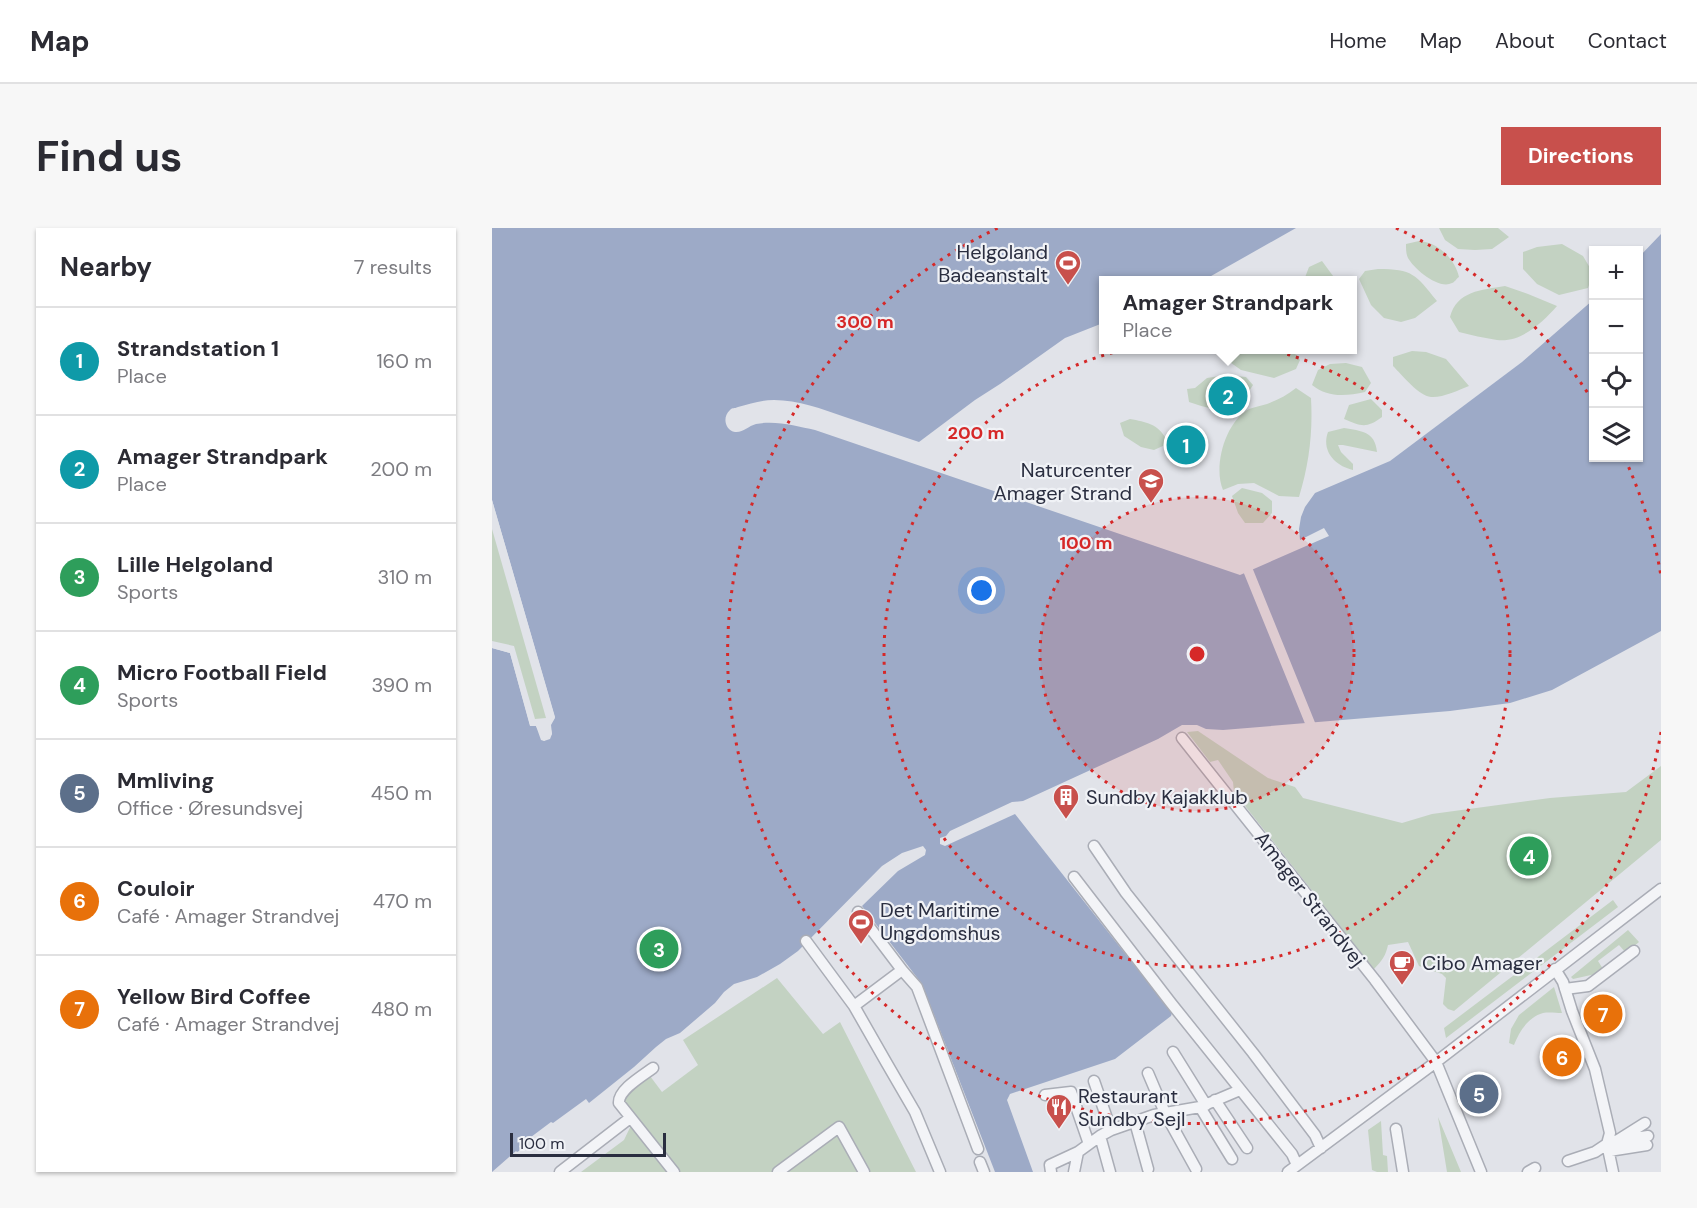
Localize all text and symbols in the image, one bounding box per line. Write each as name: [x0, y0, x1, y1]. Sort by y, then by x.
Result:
text: Map: [30, 23, 90, 60]
text: Home: [1329, 27, 1387, 55]
text: Map: [1420, 27, 1462, 55]
text: About: [1495, 27, 1555, 55]
text: Contact: [1588, 27, 1667, 55]
button: Directions: [1501, 127, 1661, 185]
text: Find us: [36, 129, 182, 184]
place label: Helgoland Badeanstalt: [938, 239, 1048, 288]
map controls: [1589, 246, 1643, 462]
button: +: [1589, 246, 1643, 300]
sports icon: Helgoland Badeanstalt: [1053, 248, 1083, 286]
text: Nearby: [60, 250, 152, 284]
text: 7 results: [354, 254, 432, 280]
popup: [1099, 276, 1357, 354]
text: Amager Strandpark: [1123, 288, 1333, 317]
button: −: [1589, 300, 1643, 354]
text: 300 m: [836, 310, 894, 334]
text: Place: [1123, 317, 1172, 343]
text: Strandstation 1: [117, 334, 279, 363]
text: 1: [76, 348, 83, 374]
text: 160 m: [376, 348, 432, 374]
button: locate: [1589, 354, 1643, 408]
text: Place: [117, 363, 167, 389]
pin: 2: [1208, 374, 1248, 418]
button: layers: [1589, 408, 1643, 462]
text: 200 m: [948, 421, 1004, 445]
pin: 1: [1166, 422, 1206, 468]
text: Amager Strandpark: [117, 442, 328, 471]
text: 2: [74, 456, 85, 482]
text: 200 m: [370, 456, 432, 482]
place label: Naturcenter Amager Strand: [993, 457, 1132, 506]
school or university icon: Naturcenter Amager Strand: [1136, 466, 1166, 504]
text: Place: [117, 471, 167, 497]
text: 100 m: [1059, 531, 1113, 555]
text: Lille Helgoland: [117, 550, 273, 579]
text: 3: [73, 564, 86, 590]
text: 310 m: [377, 564, 432, 590]
your location: [967, 576, 996, 605]
text: Sports: [117, 579, 178, 605]
centre of rings: [1187, 644, 1207, 664]
text: Micro Football Field: [117, 658, 327, 687]
text: 4: [73, 672, 86, 698]
text: 390 m: [371, 672, 432, 698]
text: Sports: [117, 687, 178, 713]
text: Mmliving: [117, 766, 214, 795]
text: 5: [73, 780, 86, 806]
text: 450 m: [371, 780, 432, 806]
building icon: Sundby Kajakklub: [1051, 782, 1081, 820]
place label: Sundby Kajakklub: [1086, 784, 1248, 810]
text: Office · Øresundsvej: [117, 795, 303, 821]
street label: Amager Strandvej: [1249, 826, 1371, 972]
pin: 4: [1510, 834, 1548, 878]
text: Couloir: [117, 874, 195, 903]
text: 6: [73, 888, 86, 914]
text: 470 m: [373, 888, 432, 914]
place label: Det Maritime Ungdomshus: [880, 897, 1001, 946]
text: Café · Amager Strandvej: [117, 903, 339, 929]
sports icon: Det Maritime Ungdomshus: [846, 907, 876, 945]
pin: 3: [640, 926, 678, 972]
cafe icon: Cibo Amager: [1387, 948, 1417, 986]
place label: Cibo Amager: [1422, 950, 1542, 976]
text: Yellow Bird Coffee: [117, 982, 311, 1011]
pin: 7: [1584, 992, 1622, 1036]
text: 7: [74, 996, 85, 1022]
text: 480 m: [371, 996, 432, 1022]
text: Café · Amager Strandvej: [117, 1011, 339, 1037]
pin: 6: [1542, 1034, 1582, 1080]
pin: 5: [1460, 1072, 1498, 1116]
place label: Restaurant Sundby Sejl: [1078, 1083, 1186, 1132]
restaurant icon: Restaurant Sundby Sejl: [1044, 1092, 1074, 1130]
scale bar: [510, 1130, 666, 1158]
text: 100 m: [519, 1133, 564, 1154]

